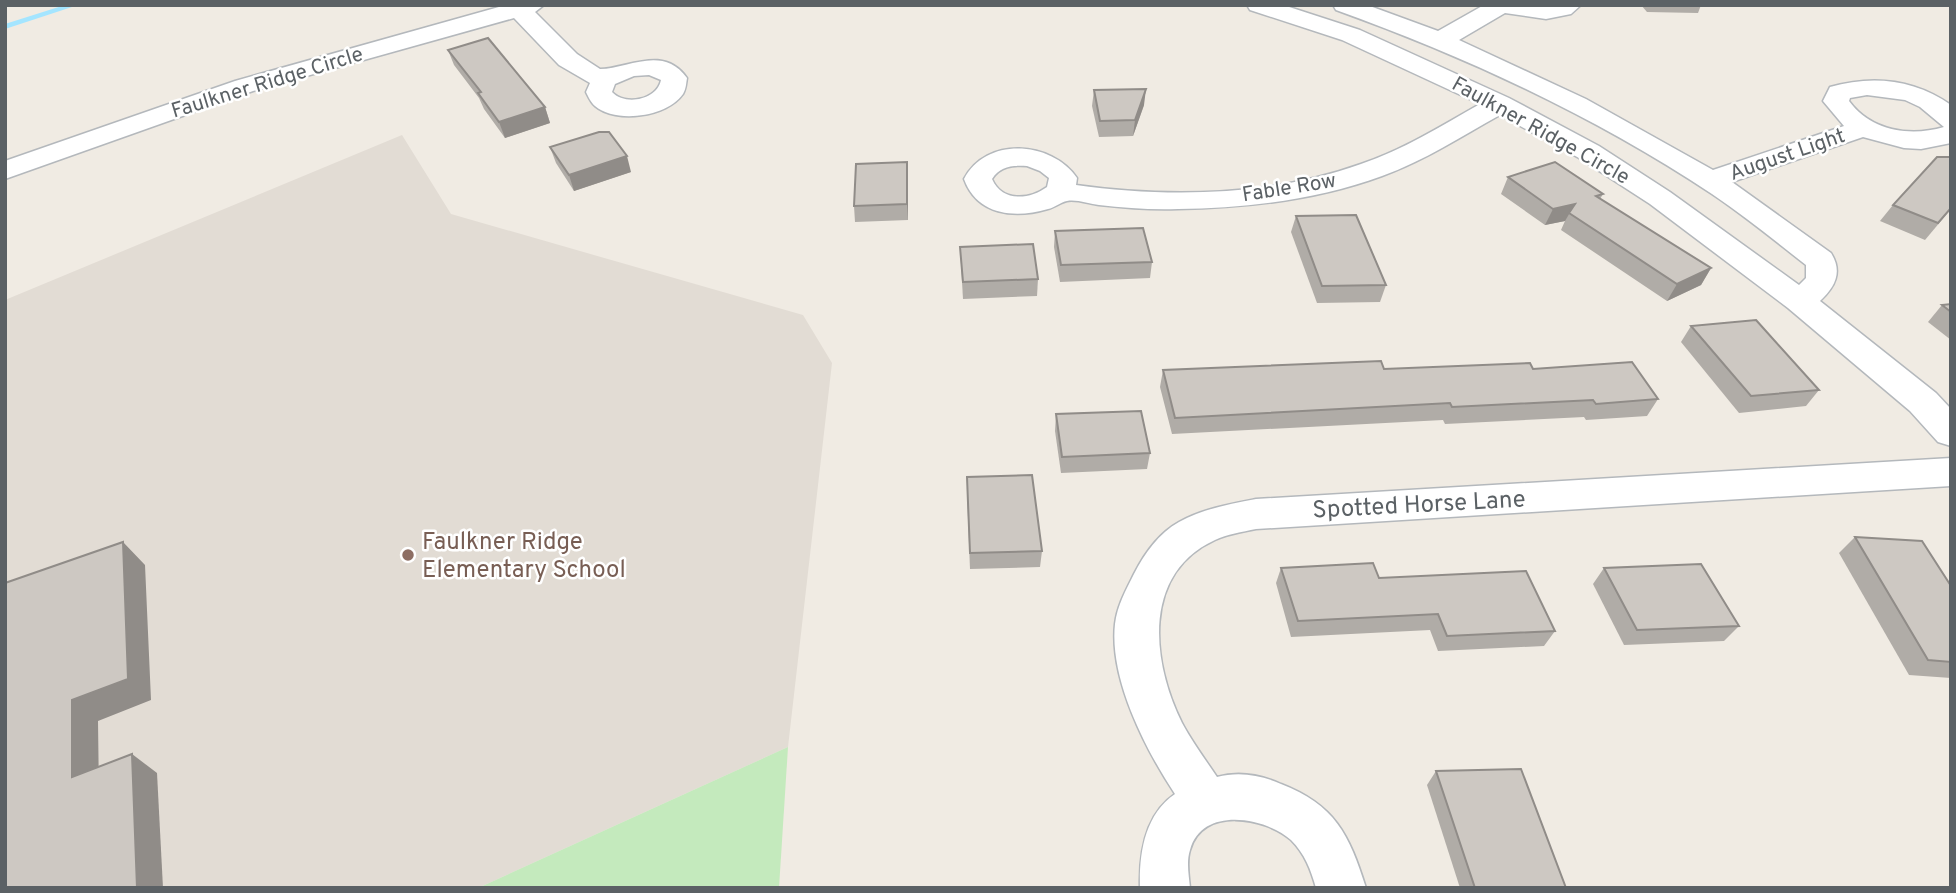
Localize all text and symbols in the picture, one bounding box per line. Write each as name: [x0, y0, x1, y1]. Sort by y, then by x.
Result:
street label: Faulkner Ridge Circle: [168, 41, 367, 126]
street label: Faulkner Ridge Circle: [1446, 71, 1634, 191]
street label: August Light: [1726, 123, 1849, 188]
street label: Fable Row: [1240, 168, 1338, 209]
street label: Spotted Horse Lane: [1312, 485, 1526, 527]
place label: Faulkner Ridge Elementary School: [422, 528, 626, 586]
marker: Faulkner Ridge Elementary School: [400, 547, 416, 563]

